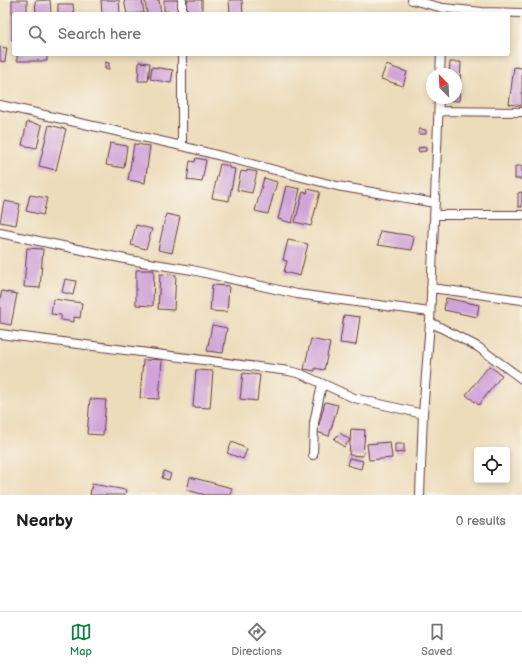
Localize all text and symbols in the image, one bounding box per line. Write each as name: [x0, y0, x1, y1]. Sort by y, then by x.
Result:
search box: [12, 12, 510, 56]
icon: search: [26, 23, 48, 45]
text: Search here: [58, 25, 141, 44]
north arrow: [426, 68, 462, 104]
map controls: [474, 447, 510, 483]
button: locate: [474, 447, 510, 483]
text: Nearby: [16, 511, 73, 531]
text: 0 results: [456, 513, 506, 529]
tab: Map: [70, 621, 92, 658]
tab: Directions: [231, 621, 282, 658]
tab: Saved: [421, 621, 452, 658]

